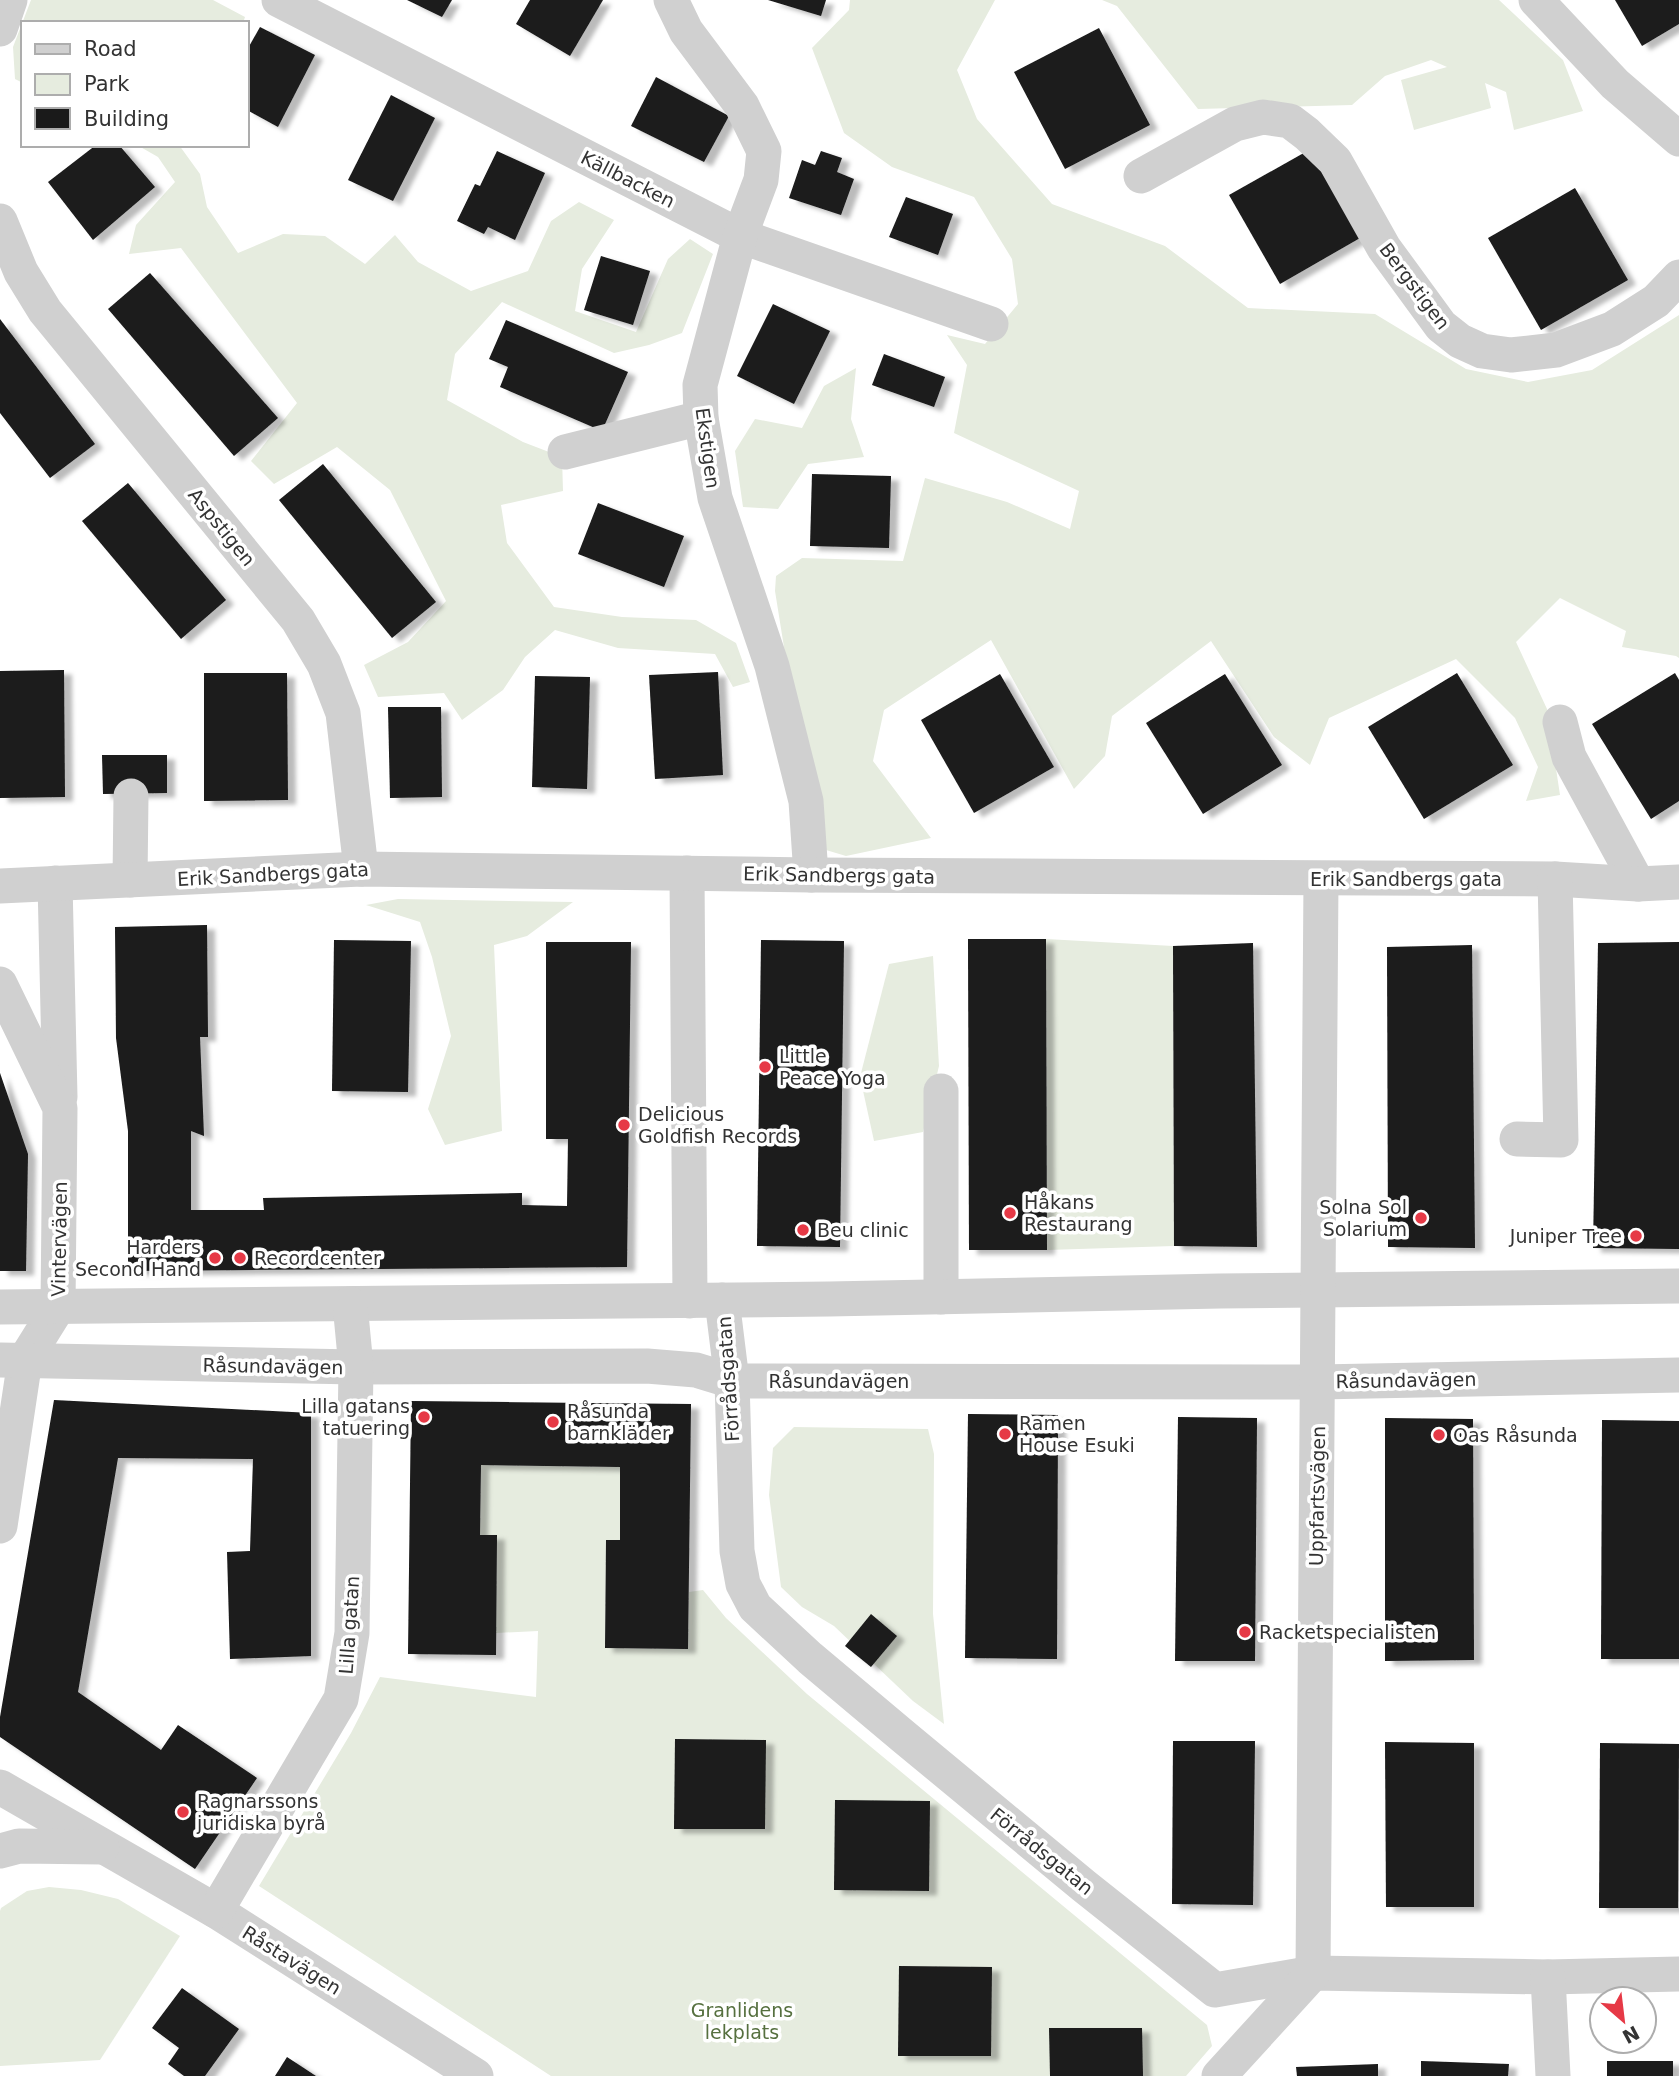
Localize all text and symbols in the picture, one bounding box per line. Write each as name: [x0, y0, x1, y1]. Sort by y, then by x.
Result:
legend: [21, 21, 248, 147]
text: Road: [84, 37, 137, 61]
text: Park: [84, 72, 130, 96]
text: Building: [84, 107, 169, 131]
street label: Källbacken: [577, 146, 679, 212]
street label: Bergstigen: [1375, 238, 1455, 334]
street label: Ekstigen: [691, 406, 725, 490]
street label: Aspstigen: [184, 484, 260, 570]
street label: Erik Sandbergs gata: [177, 858, 369, 890]
street label: Erik Sandbergs gata: [743, 862, 935, 888]
street label: Erik Sandbergs gata: [1310, 868, 1502, 890]
place label: Little Peace Yoga: [779, 1045, 886, 1089]
marker: Little Peace Yoga: [757, 1059, 773, 1075]
place label: Delicious Goldfish Records: [638, 1103, 797, 1147]
marker: Delicious Goldfish Records: [616, 1117, 632, 1133]
street label: Vintervägen: [47, 1181, 71, 1297]
place label: Håkans Restaurang: [1024, 1191, 1133, 1235]
place label: Solna Sol Solarium: [1319, 1196, 1407, 1240]
marker: Håkans Restaurang: [1002, 1205, 1018, 1221]
marker: Solna Sol Solarium: [1413, 1210, 1429, 1226]
place label: Beu clinic: [817, 1219, 909, 1241]
marker: Beu clinic: [795, 1222, 811, 1238]
place label: Juniper Tree: [1509, 1225, 1622, 1247]
marker: Juniper Tree: [1628, 1228, 1644, 1244]
place label: Harders Second Hand: [75, 1236, 201, 1280]
place label: Recordcenter: [254, 1247, 381, 1269]
marker: Harders Second Hand: [207, 1250, 223, 1266]
marker: Recordcenter: [232, 1250, 248, 1266]
street label: Förrådsgatan: [713, 1316, 743, 1442]
street label: Råsundavägen: [202, 1354, 344, 1378]
street label: Råsundavägen: [1335, 1368, 1477, 1392]
street label: Råsundavägen: [769, 1370, 909, 1392]
place label: Lilla gatans tatuering: [301, 1395, 410, 1439]
place label: Råsunda barnkläder: [567, 1400, 670, 1444]
marker: Lilla gatans tatuering: [416, 1409, 432, 1425]
place label: Ramen House Esuki: [1019, 1412, 1135, 1456]
marker: Råsunda barnkläder: [545, 1414, 561, 1430]
place label: Oas Råsunda: [1453, 1424, 1578, 1446]
marker: Ramen House Esuki: [997, 1426, 1013, 1442]
street label: Uppfartsvägen: [1305, 1426, 1329, 1566]
marker: Oas Råsunda: [1431, 1427, 1447, 1443]
street label: Lilla gatan: [335, 1575, 363, 1675]
place label: Racketspecialisten: [1259, 1621, 1436, 1643]
marker: Racketspecialisten: [1237, 1624, 1253, 1640]
place label: Ragnarssons juridiska byrå: [196, 1790, 326, 1834]
street label: Förrådsgatan: [986, 1803, 1098, 1899]
marker: Ragnarssons juridiska byrå: [175, 1804, 191, 1820]
street label: Råstavägen: [239, 1921, 345, 1999]
north arrow: [1588, 1985, 1658, 2055]
park label: Granlidens lekplats: [691, 1999, 793, 2043]
text: N: [1619, 2022, 1643, 2048]

